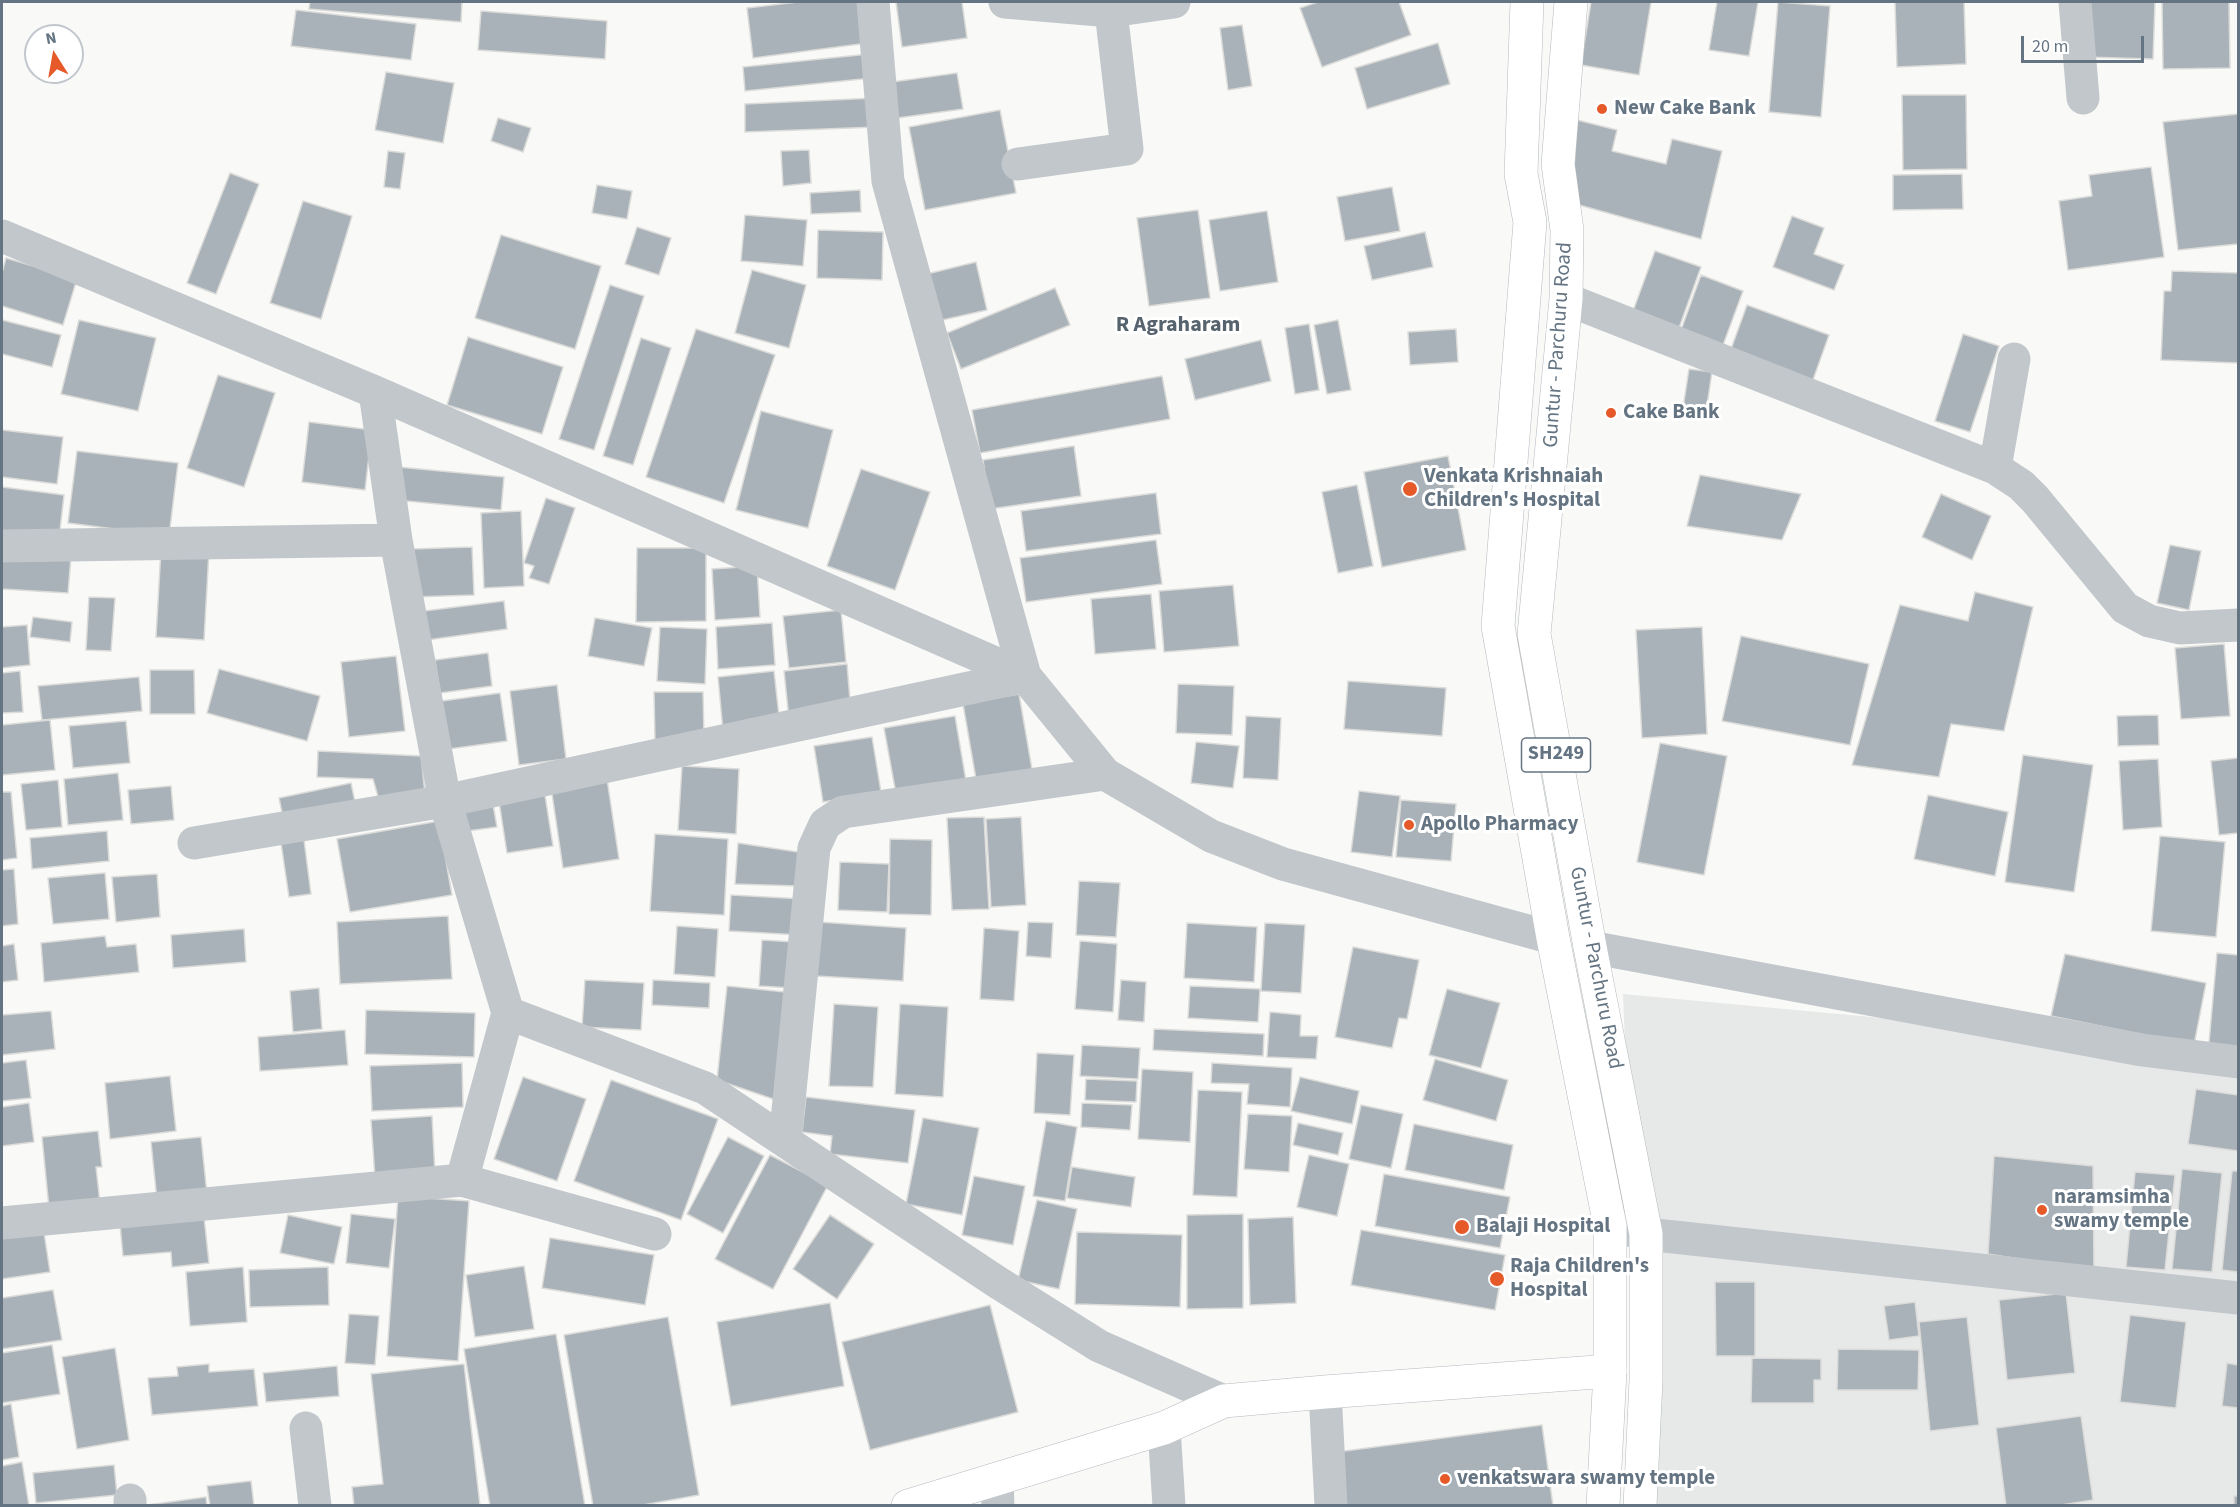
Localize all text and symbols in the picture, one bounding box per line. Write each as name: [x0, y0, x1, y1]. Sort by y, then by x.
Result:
north arrow: [24, 24, 84, 84]
scale bar: [2024, 24, 2147, 62]
text: N: [44, 26, 58, 50]
text: 20 m: [2032, 34, 2068, 59]
place label: New Cake Bank: [1614, 96, 1756, 122]
marker: New Cake Bank: [1595, 102, 1609, 116]
street label: Guntur - Parchuru Road: [1539, 242, 1579, 448]
district label: R Agraharam: [1116, 313, 1240, 339]
place label: Cake Bank: [1623, 400, 1720, 426]
marker: Cake Bank: [1604, 406, 1618, 420]
place label: Venkata Krishnaiah Children's Hospital: [1424, 464, 1603, 514]
marker: Venkata Krishnaiah Children's Hospital: [1401, 480, 1419, 498]
road number: SH249: [1522, 738, 1590, 772]
place label: Apollo Pharmacy: [1421, 812, 1578, 838]
marker: Apollo Pharmacy: [1402, 818, 1416, 832]
street label: Guntur - Parchuru Road: [1563, 865, 1627, 1071]
place label: naramsimha swamy temple: [2054, 1185, 2189, 1235]
marker: naramsimha swamy temple: [2035, 1203, 2049, 1217]
place label: Balaji Hospital: [1476, 1214, 1610, 1240]
marker: Balaji Hospital: [1453, 1218, 1471, 1236]
place label: Raja Children's Hospital: [1510, 1254, 1649, 1304]
marker: Raja Children's Hospital: [1488, 1270, 1506, 1288]
place label: venkatswara swamy temple: [1457, 1466, 1715, 1492]
marker: venkatswara swamy temple: [1438, 1472, 1452, 1486]

